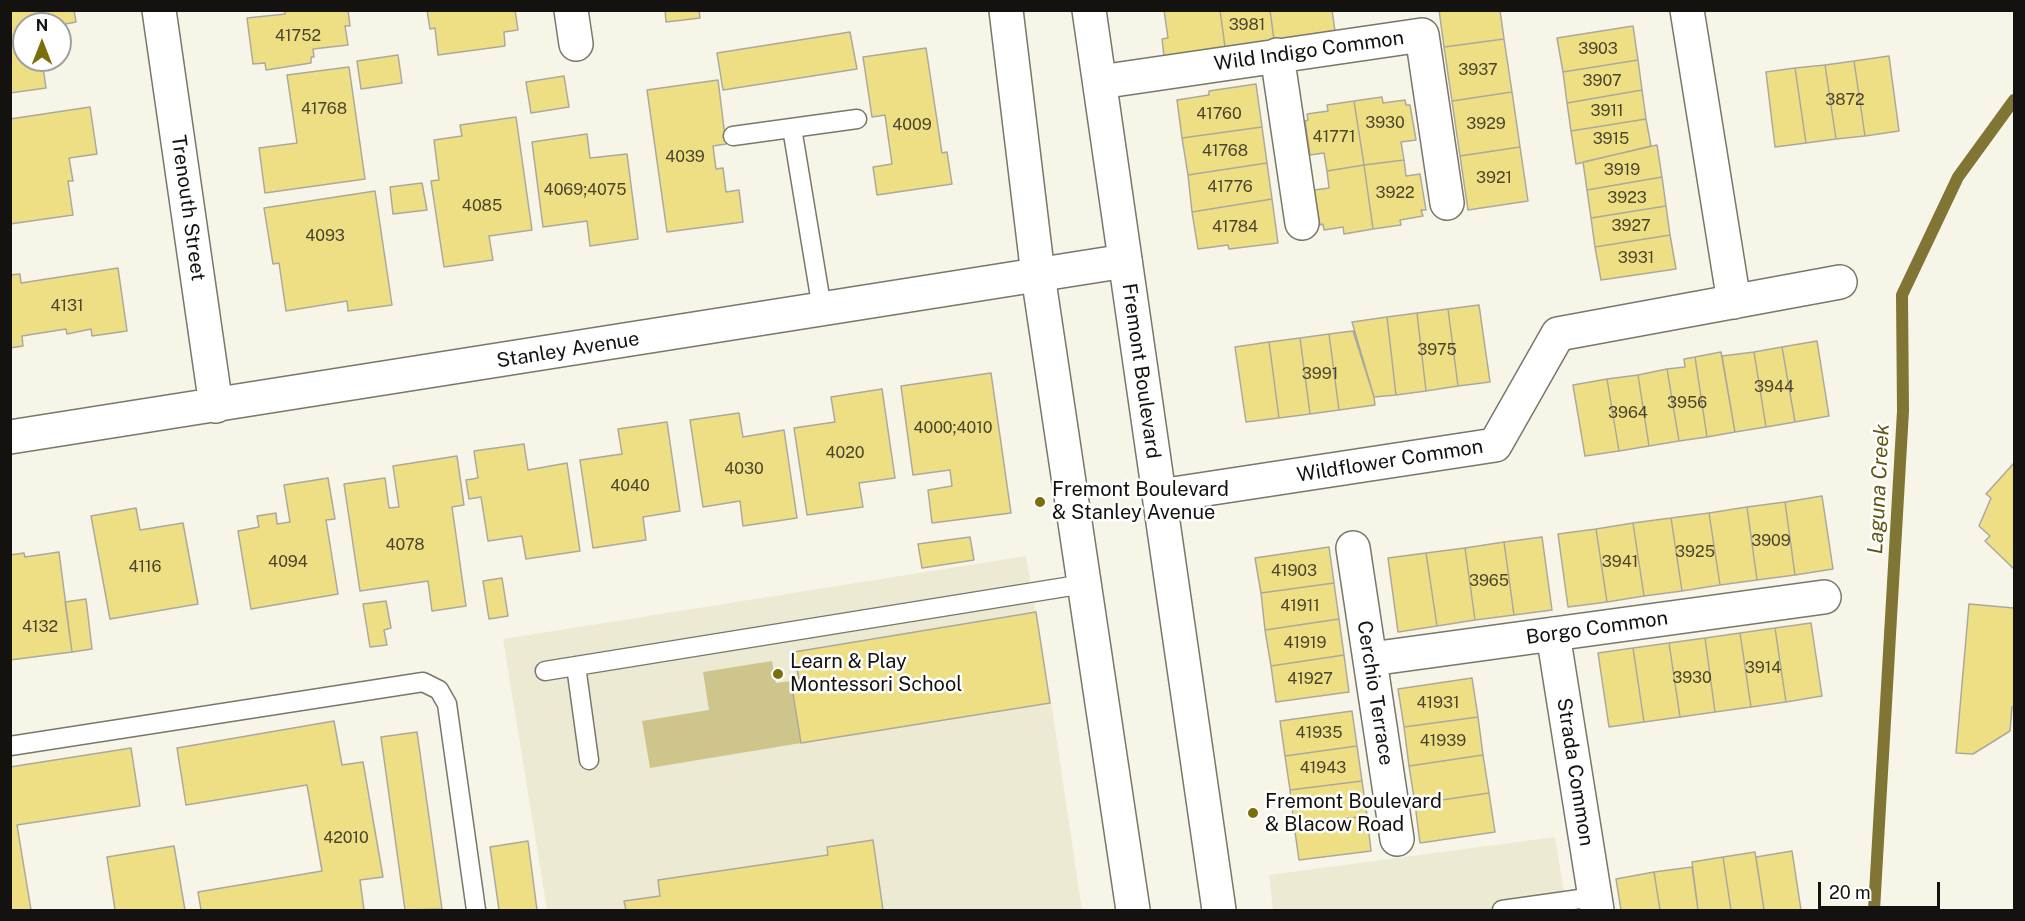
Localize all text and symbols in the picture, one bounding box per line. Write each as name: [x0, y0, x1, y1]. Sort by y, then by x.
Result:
north arrow: [12, 12, 72, 72]
house number: 3981: [1229, 15, 1265, 35]
text: N: [36, 16, 48, 35]
house number: 41752: [275, 26, 321, 46]
street label: Wild Indigo Common: [1213, 26, 1405, 76]
house number: 3903: [1578, 39, 1618, 59]
house number: 3937: [1458, 60, 1498, 80]
house number: 3907: [1583, 71, 1621, 91]
house number: 3872: [1825, 90, 1865, 110]
house number: 41768: [301, 99, 347, 119]
house number: 3911: [1591, 101, 1623, 121]
house number: 41760: [1196, 104, 1242, 124]
house number: 3930: [1365, 113, 1405, 133]
house number: 3929: [1466, 114, 1506, 134]
house number: 4009: [892, 115, 932, 135]
house number: 41771: [1313, 127, 1355, 147]
house number: 3915: [1593, 129, 1629, 149]
street label: Trenouth Street: [166, 133, 210, 283]
house number: 41768: [1202, 141, 1248, 161]
house number: 4039: [665, 147, 705, 167]
house number: 3919: [1604, 160, 1640, 180]
house number: 3921: [1476, 168, 1512, 188]
house number: 41776: [1207, 177, 1253, 197]
house number: 4069;4075: [544, 180, 626, 200]
house number: 3922: [1375, 183, 1415, 203]
house number: 3923: [1607, 188, 1647, 208]
house number: 4085: [462, 196, 502, 216]
house number: 3927: [1611, 216, 1651, 236]
house number: 41784: [1212, 217, 1258, 237]
house number: 4093: [305, 226, 345, 246]
house number: 3931: [1618, 248, 1654, 268]
street label: Fremont Boulevard: [1117, 282, 1165, 460]
house number: 4131: [50, 296, 84, 316]
street label: Stanley Avenue: [495, 327, 641, 373]
house number: 3975: [1417, 340, 1457, 360]
house number: 3991: [1302, 364, 1338, 384]
house number: 3944: [1754, 377, 1794, 397]
house number: 3956: [1667, 393, 1707, 413]
house number: 3964: [1608, 403, 1648, 423]
house number: 4000;4010: [913, 418, 993, 438]
water label: Laguna Creek: [1863, 423, 1895, 555]
street label: Wildflower Common: [1295, 434, 1485, 488]
house number: 4020: [825, 443, 865, 463]
house number: 4030: [724, 459, 764, 479]
house number: 4040: [610, 476, 650, 496]
place label: Fremont Boulevard & Stanley Avenue: [1052, 478, 1229, 525]
marker: Fremont Boulevard & Stanley Avenue: [1033, 495, 1047, 509]
house number: 3909: [1751, 531, 1791, 551]
house number: 4078: [385, 535, 425, 555]
house number: 3925: [1675, 542, 1715, 562]
house number: 4094: [268, 552, 308, 572]
house number: 3941: [1602, 552, 1638, 572]
house number: 4116: [128, 557, 162, 577]
house number: 41903: [1271, 561, 1317, 581]
house number: 3965: [1469, 571, 1509, 591]
house number: 41911: [1280, 596, 1320, 616]
street label: Borgo Common: [1524, 606, 1670, 650]
house number: 4132: [22, 617, 58, 637]
street label: Cerchio Terrace: [1352, 619, 1398, 767]
house number: 41919: [1283, 633, 1327, 653]
place label: Learn & Play Montessori School: [790, 650, 962, 697]
house number: 3914: [1745, 658, 1781, 678]
marker: Learn & Play Montessori School: [771, 667, 785, 681]
house number: 3930: [1672, 668, 1712, 688]
house number: 41927: [1287, 669, 1333, 689]
house number: 41931: [1416, 693, 1460, 713]
street label: Strada Common: [1551, 696, 1599, 848]
house number: 41935: [1296, 723, 1342, 743]
house number: 41939: [1420, 731, 1466, 751]
house number: 41943: [1300, 758, 1346, 778]
place label: Fremont Boulevard & Blacow Road: [1265, 790, 1442, 837]
marker: Fremont Boulevard & Blacow Road: [1246, 806, 1260, 820]
house number: 42010: [323, 828, 369, 848]
scale bar: [1821, 870, 1942, 908]
text: 20 m: [1829, 882, 1871, 903]

